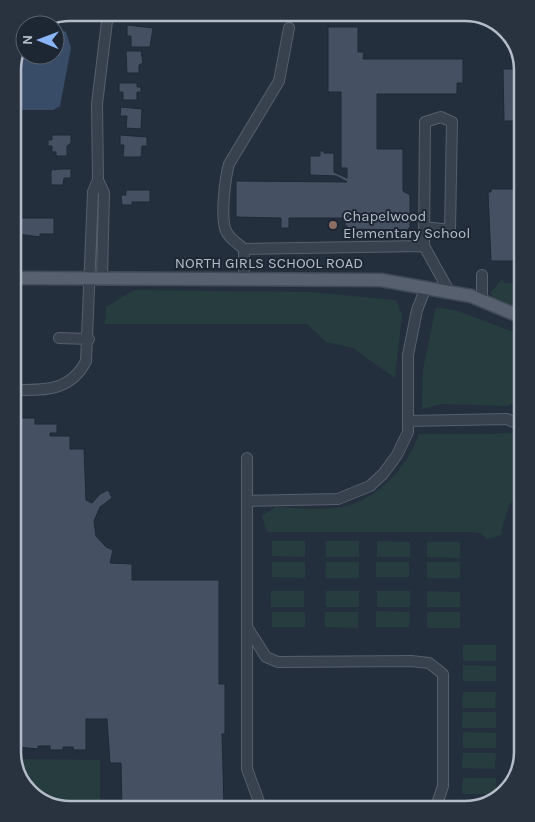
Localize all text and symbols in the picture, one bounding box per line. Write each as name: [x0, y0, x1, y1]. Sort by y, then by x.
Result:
north arrow: [15, 15, 65, 65]
text: N: [19, 35, 36, 45]
place label: Chapelwood Elementary School: [343, 207, 470, 242]
marker: Chapelwood Elementary School: [327, 219, 339, 231]
street label: NORTH GIRLS SCHOOL ROAD: [175, 254, 363, 272]

